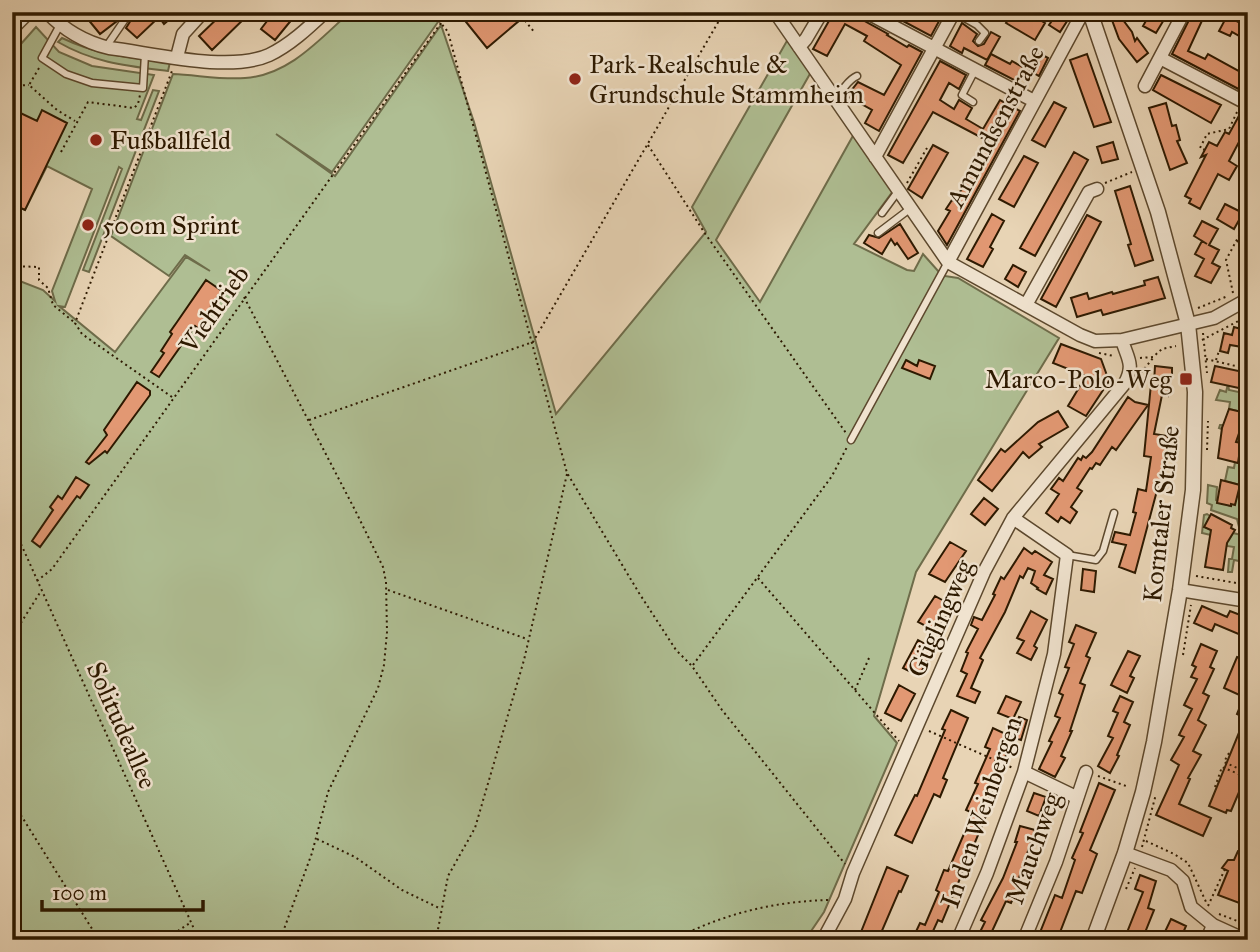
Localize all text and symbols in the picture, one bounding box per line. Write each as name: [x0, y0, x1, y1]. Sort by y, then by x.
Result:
street label: Amundsenstraße: [939, 40, 1051, 213]
place label: Park-Realschule & Grundschule Stammheim: [589, 48, 864, 110]
marker: Park-Realschule & Grundschule Stammheim: [567, 71, 583, 87]
place label: Fußballfeld: [110, 124, 231, 156]
marker: Fußballfeld: [88, 132, 104, 148]
place label: 500m Sprint: [102, 209, 240, 241]
marker: 500m Sprint: [80, 217, 96, 233]
street label: Viehtrieb: [172, 259, 256, 360]
place label: Marco-Polo-Weg: [985, 363, 1173, 395]
marker: Marco-Polo-Weg: [1178, 371, 1194, 387]
street label: Korntaler Straße: [1136, 424, 1186, 604]
street label: Güglingweg: [900, 553, 980, 682]
street label: Solitudeallee: [80, 656, 164, 794]
street label: In den Weinbergen: [933, 712, 1029, 912]
street label: Mauchweg: [998, 787, 1068, 908]
scale bar: [42, 868, 203, 912]
text: 100 m: [52, 880, 107, 906]

